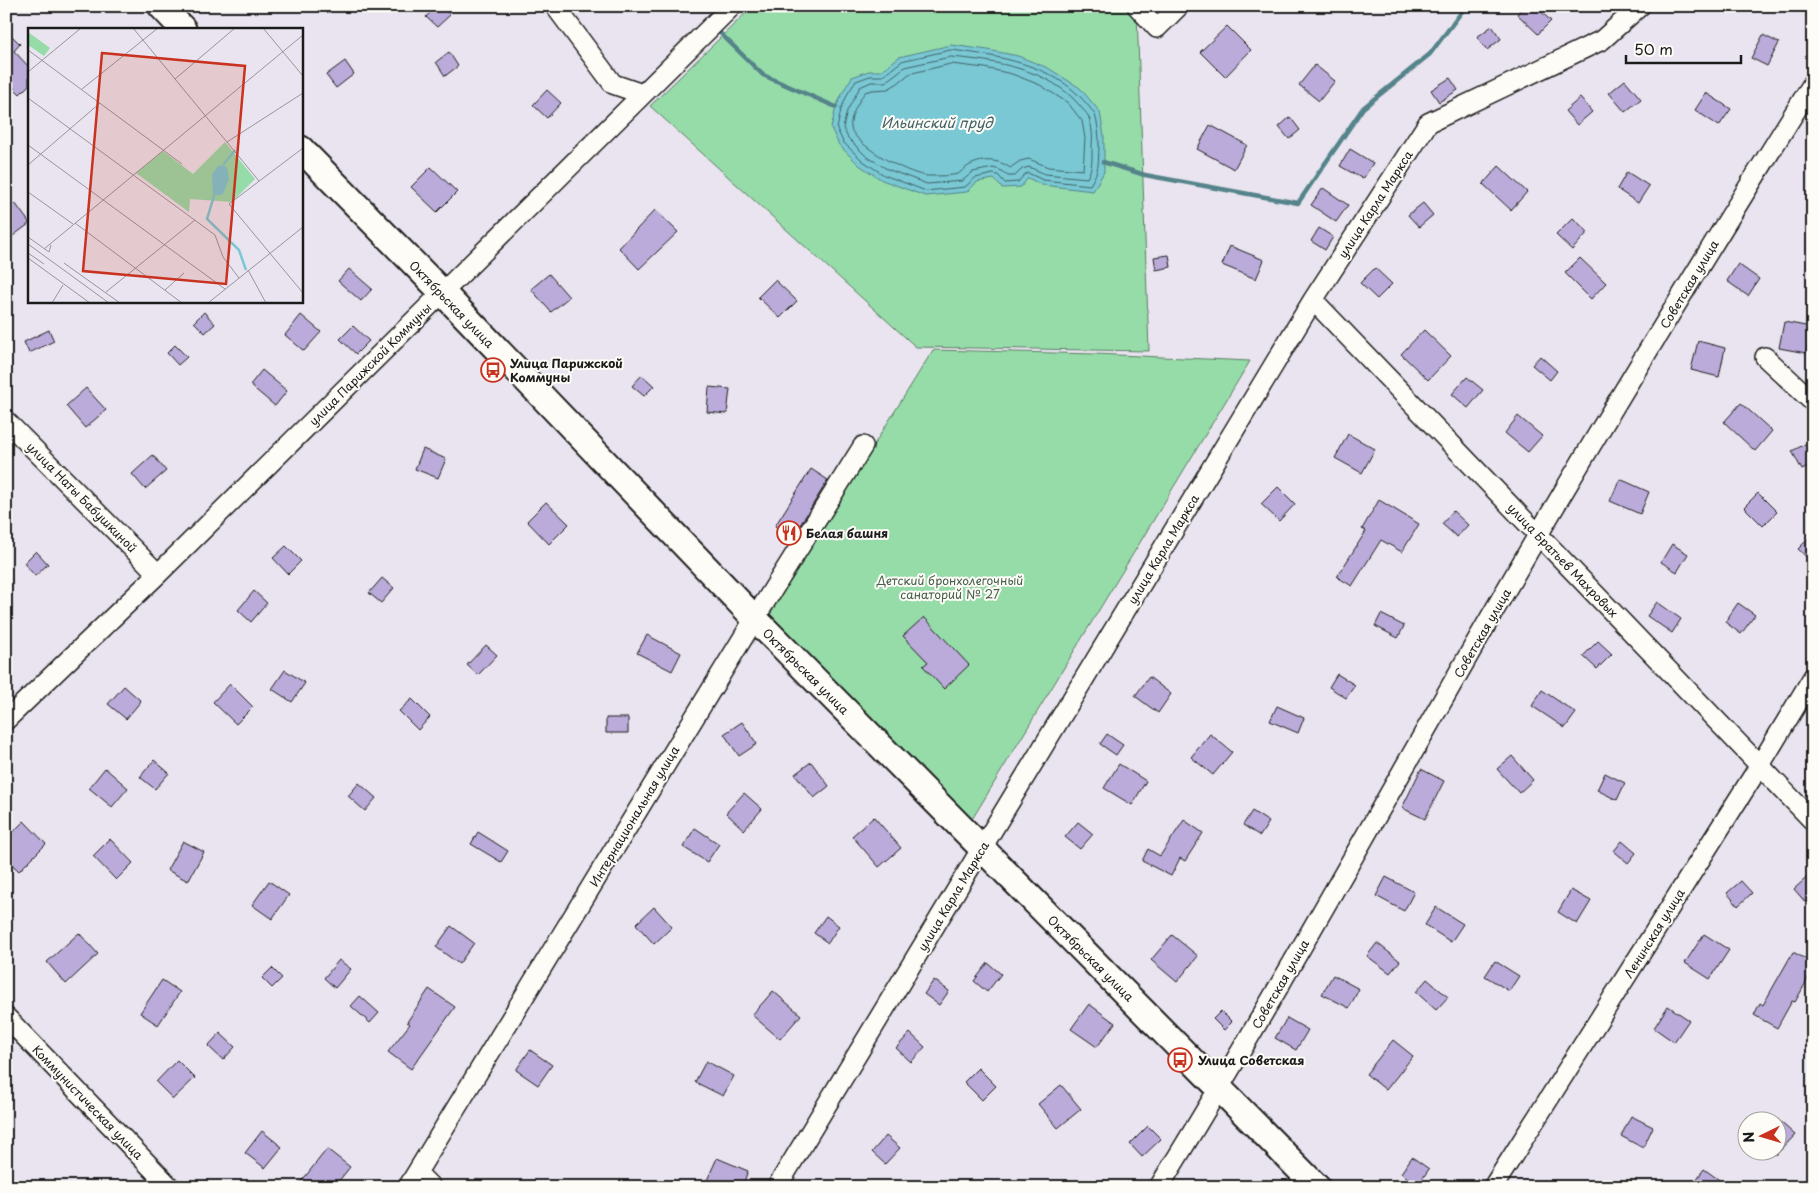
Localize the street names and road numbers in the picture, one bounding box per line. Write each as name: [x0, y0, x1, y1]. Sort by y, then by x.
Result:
street label: улица Карла Маркса: [1333, 146, 1417, 261]
street label: Советская улица: [1655, 236, 1723, 332]
street label: Октябрьская улица: [405, 256, 499, 352]
street label: улица Парижской Коммуны: [305, 299, 435, 429]
street label: улица Наты Бабушкиной: [23, 438, 141, 556]
street label: улица Карла Маркса: [1123, 490, 1203, 607]
street label: улица Братьев Махровых: [1504, 499, 1622, 621]
street label: Советская улица: [1449, 584, 1515, 681]
street label: Октябрьская улица: [759, 624, 853, 718]
street label: Интернациональная улица: [585, 742, 684, 890]
street label: улица Карла Маркса: [913, 837, 993, 954]
street label: Ленинская улица: [1619, 884, 1689, 981]
street label: Октябрьская улица: [1044, 911, 1138, 1005]
street label: Советская улица: [1247, 935, 1313, 1032]
street label: Коммунистическая улица: [29, 1041, 148, 1163]

